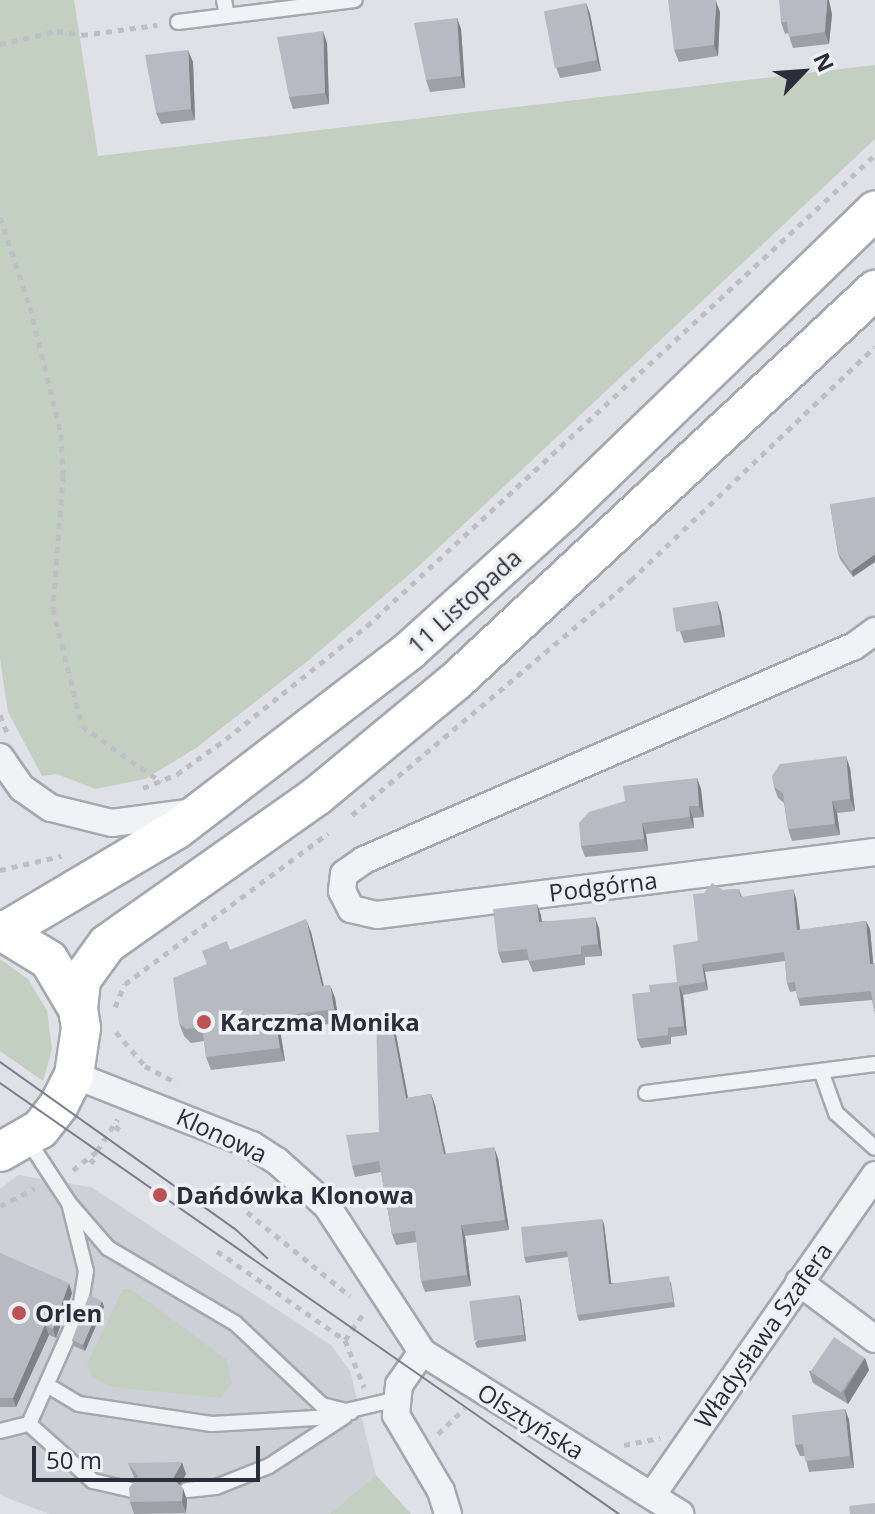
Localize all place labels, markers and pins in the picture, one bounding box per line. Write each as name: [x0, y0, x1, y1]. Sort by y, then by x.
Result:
place label: Karczma Monika: [220, 1008, 420, 1036]
marker: Karczma Monika: [195, 1013, 213, 1031]
place label: Dańdówka Klonowa: [176, 1181, 414, 1209]
marker: Dańdówka Klonowa: [151, 1186, 169, 1204]
place label: Orlen: [35, 1299, 102, 1327]
marker: Orlen: [10, 1304, 28, 1322]

